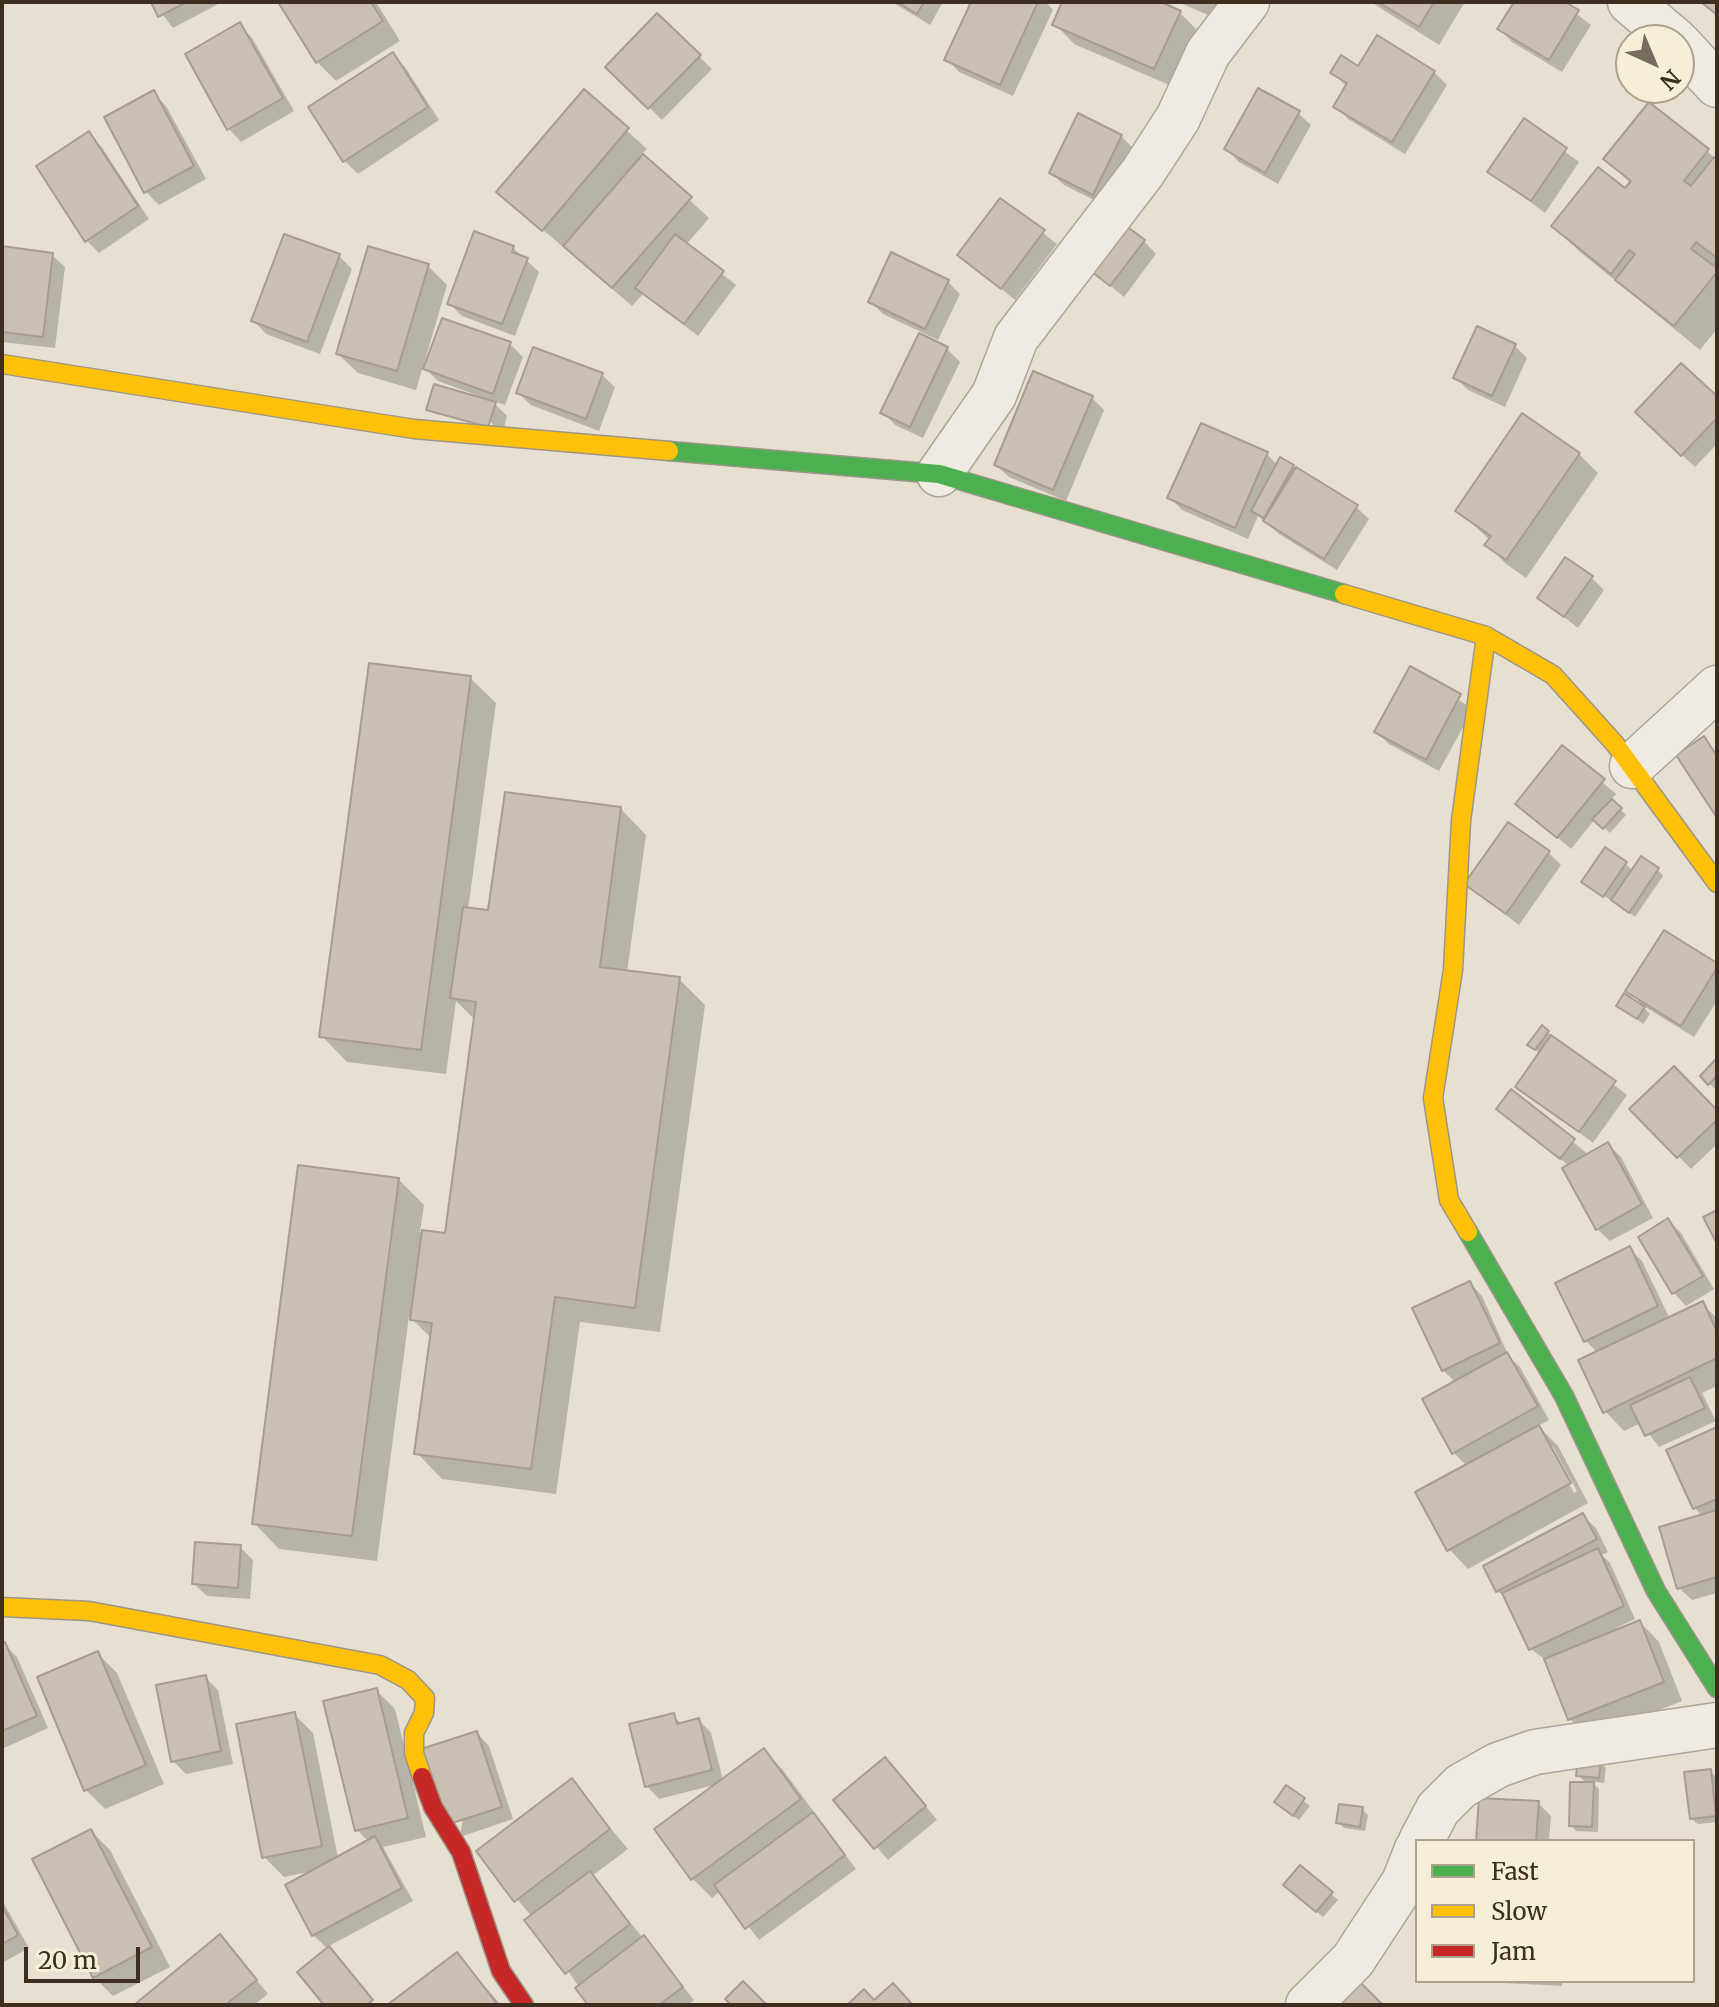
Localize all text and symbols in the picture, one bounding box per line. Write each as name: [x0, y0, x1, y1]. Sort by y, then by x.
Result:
north arrow: [1615, 24, 1695, 104]
text: N: [1654, 64, 1686, 96]
legend: [1415, 1839, 1695, 1983]
text: Fast: [1491, 1856, 1539, 1887]
text: Slow: [1491, 1896, 1547, 1927]
scale bar: [28, 1931, 144, 1981]
text: Jam: [1491, 1936, 1536, 1967]
text: 20 m: [38, 1945, 97, 1976]

